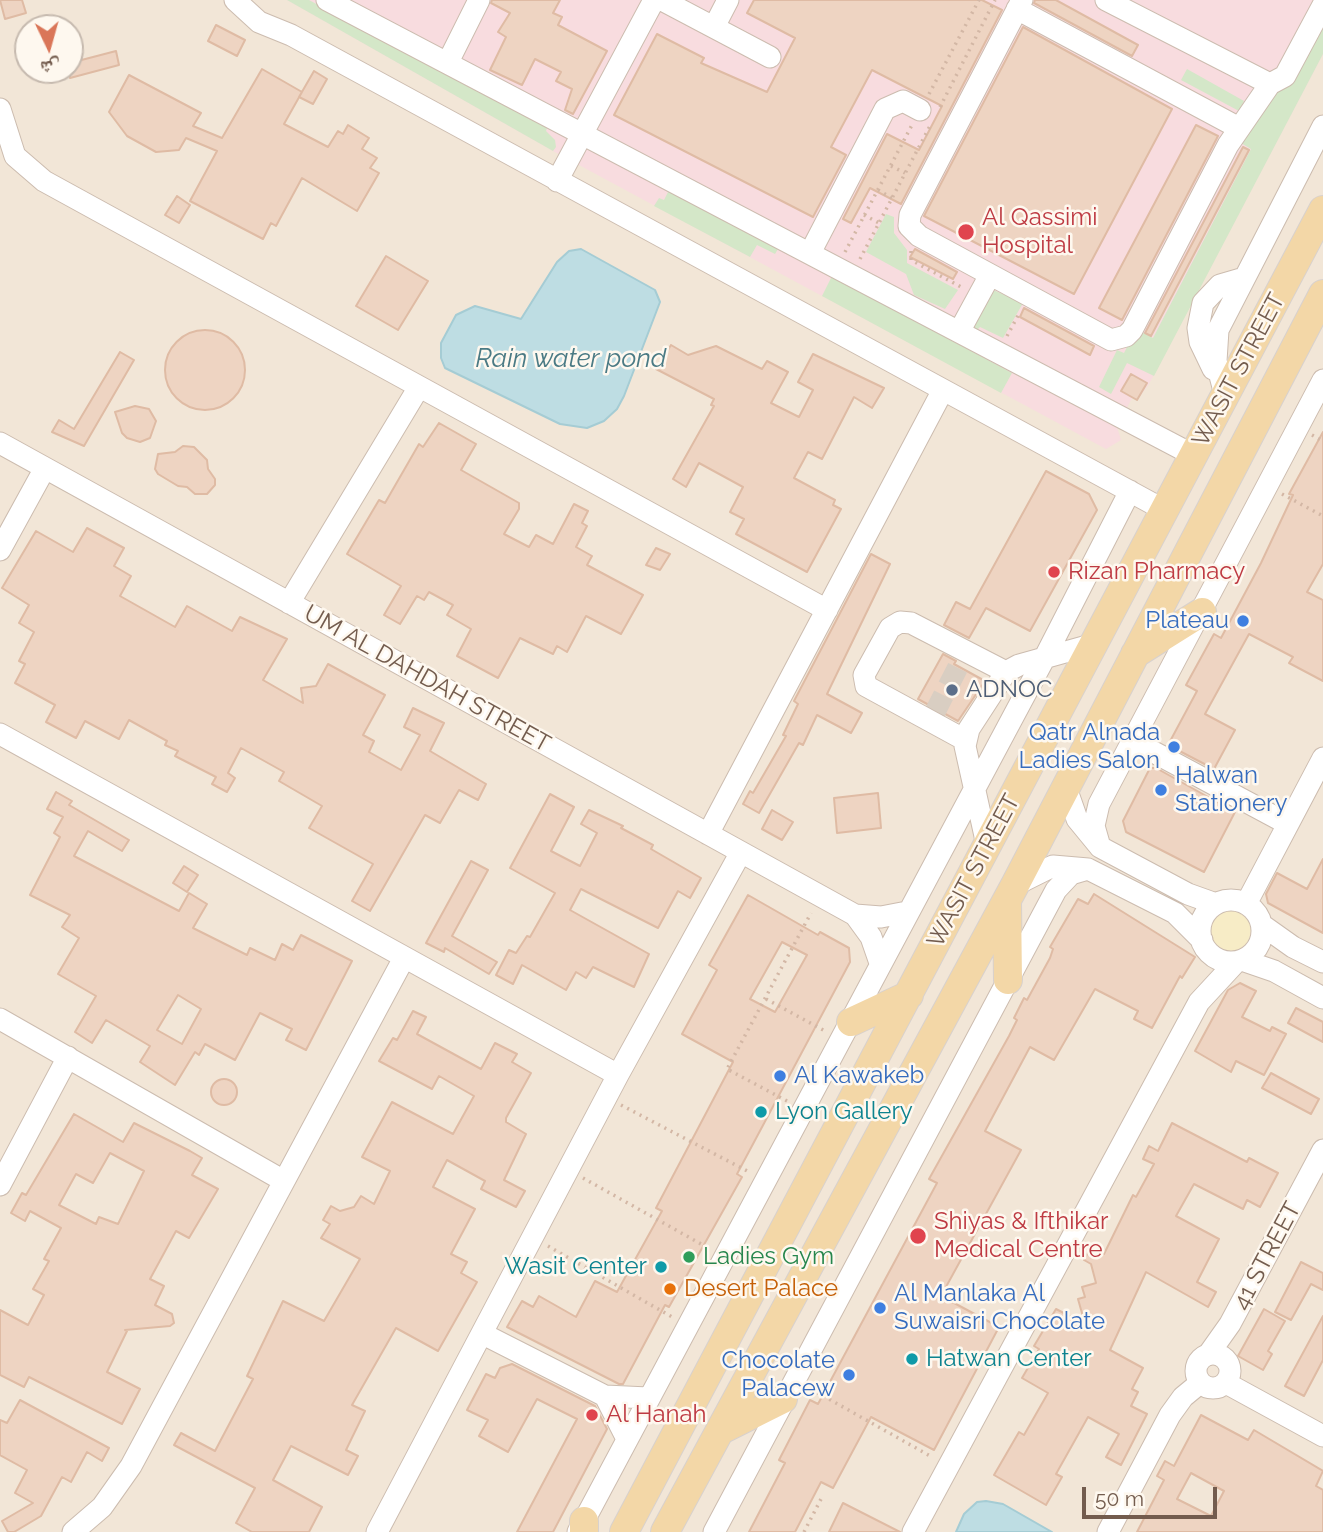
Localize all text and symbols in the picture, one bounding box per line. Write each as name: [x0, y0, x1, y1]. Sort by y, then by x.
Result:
north arrow: [14, 14, 84, 84]
text: ش: [40, 56, 62, 80]
place label: Al Qassimi Hospital: [982, 204, 1098, 260]
marker: Al Qassimi Hospital: [956, 222, 976, 242]
street label: WASIT STREET: [1186, 288, 1292, 452]
water label: Rain water pond: [476, 343, 666, 375]
place label: Rizan Pharmacy: [1068, 558, 1245, 586]
marker: Rizan Pharmacy: [1046, 564, 1062, 580]
street label: UM AL DAHDAH STREET: [299, 599, 555, 759]
place label: Plateau: [1145, 607, 1229, 635]
marker: Plateau: [1235, 613, 1251, 629]
place label: ADNOC: [966, 676, 1052, 704]
marker: ADNOC: [944, 682, 960, 698]
place label: Qatr Alnada Ladies Salon: [1019, 719, 1160, 775]
marker: Qatr Alnada Ladies Salon: [1166, 739, 1182, 755]
place label: Halwan Stationery: [1175, 762, 1287, 818]
marker: Halwan Stationery: [1153, 782, 1169, 798]
street label: WASIT STREET: [921, 789, 1027, 953]
place label: Al Kawakeb: [794, 1062, 924, 1090]
marker: Al Kawakeb: [772, 1068, 788, 1084]
place label: Lyon Gallery: [775, 1098, 913, 1126]
marker: Lyon Gallery: [753, 1104, 769, 1120]
street label: 41 STREET: [1227, 1197, 1307, 1315]
place label: Shiyas & Ifthikar Medical Centre: [934, 1208, 1109, 1264]
marker: Shiyas & Ifthikar Medical Centre: [908, 1226, 928, 1246]
place label: Ladies Gym: [703, 1243, 834, 1271]
marker: Ladies Gym: [681, 1249, 697, 1265]
place label: Wasit Center: [504, 1253, 647, 1281]
marker: Wasit Center: [653, 1259, 669, 1275]
place label: Desert Palace: [684, 1275, 838, 1303]
place label: Al Manlaka Al Suwaisri Chocolate: [894, 1280, 1105, 1336]
marker: Desert Palace: [662, 1281, 678, 1297]
marker: Al Manlaka Al Suwaisri Chocolate: [872, 1300, 888, 1316]
place label: Hatwan Center: [926, 1345, 1092, 1373]
place label: Chocolate Palacew: [721, 1347, 835, 1403]
marker: Hatwan Center: [904, 1351, 920, 1367]
marker: Chocolate Palacew: [841, 1367, 857, 1383]
place label: Al Hanah: [606, 1401, 707, 1429]
marker: Al Hanah: [584, 1407, 600, 1423]
scale bar: [1085, 1472, 1220, 1516]
text: 50 m: [1095, 1486, 1144, 1511]

